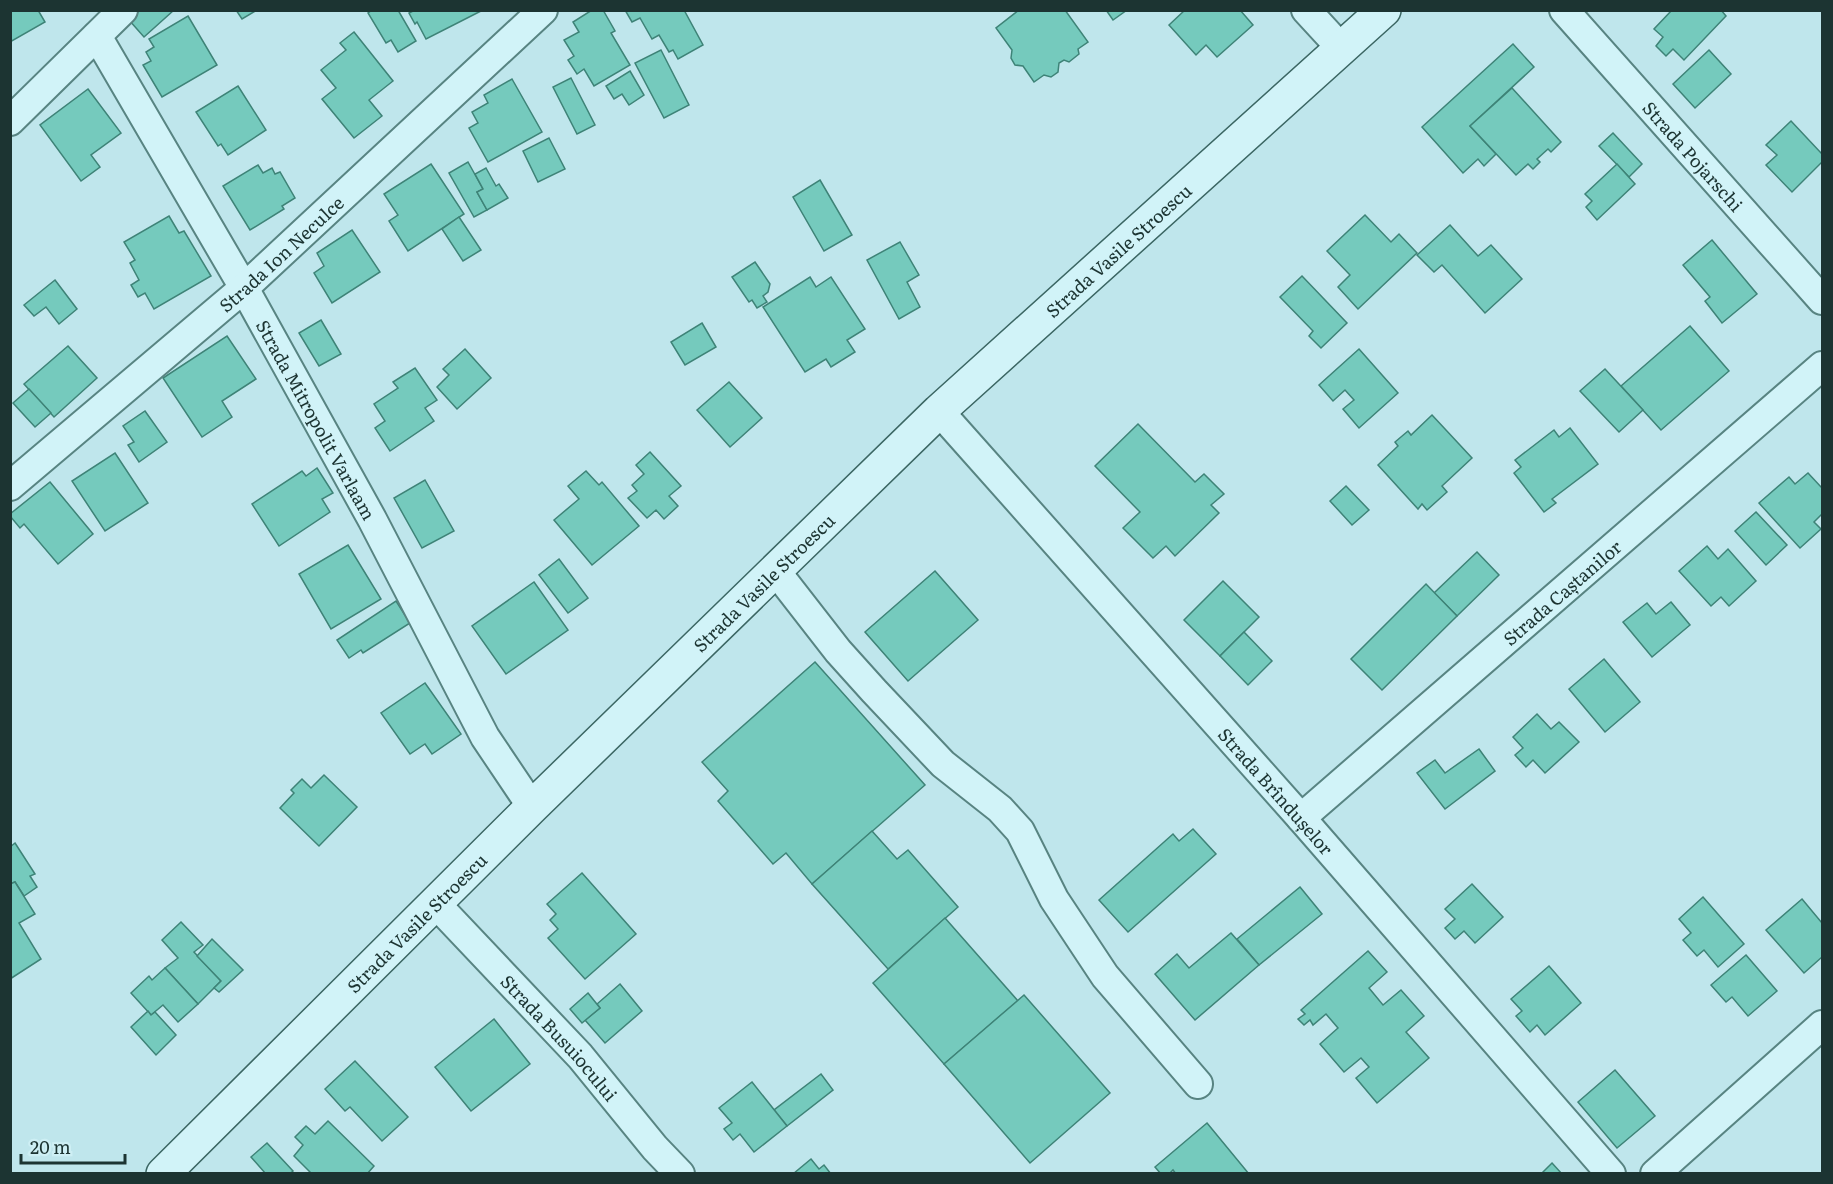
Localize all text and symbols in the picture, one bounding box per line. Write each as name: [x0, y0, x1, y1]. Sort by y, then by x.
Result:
street label: Strada Pojarschi: [1637, 95, 1750, 217]
street label: Strada Vasile Stroescu: [1039, 177, 1197, 323]
street label: Strada Ion Neculce: [212, 189, 349, 318]
street label: Strada Mitropolit Varlaam: [250, 314, 383, 524]
street label: Strada Vasile Stroescu: [686, 507, 840, 657]
street label: Strada Caștanilor: [1496, 533, 1627, 651]
street label: Strada Brîndușelor: [1213, 721, 1341, 861]
street label: Strada Vasile Stroescu: [340, 846, 492, 998]
street label: Strada Busuiocului: [495, 968, 625, 1106]
scale bar: [21, 1127, 124, 1165]
text: 20 m: [30, 1133, 71, 1160]

